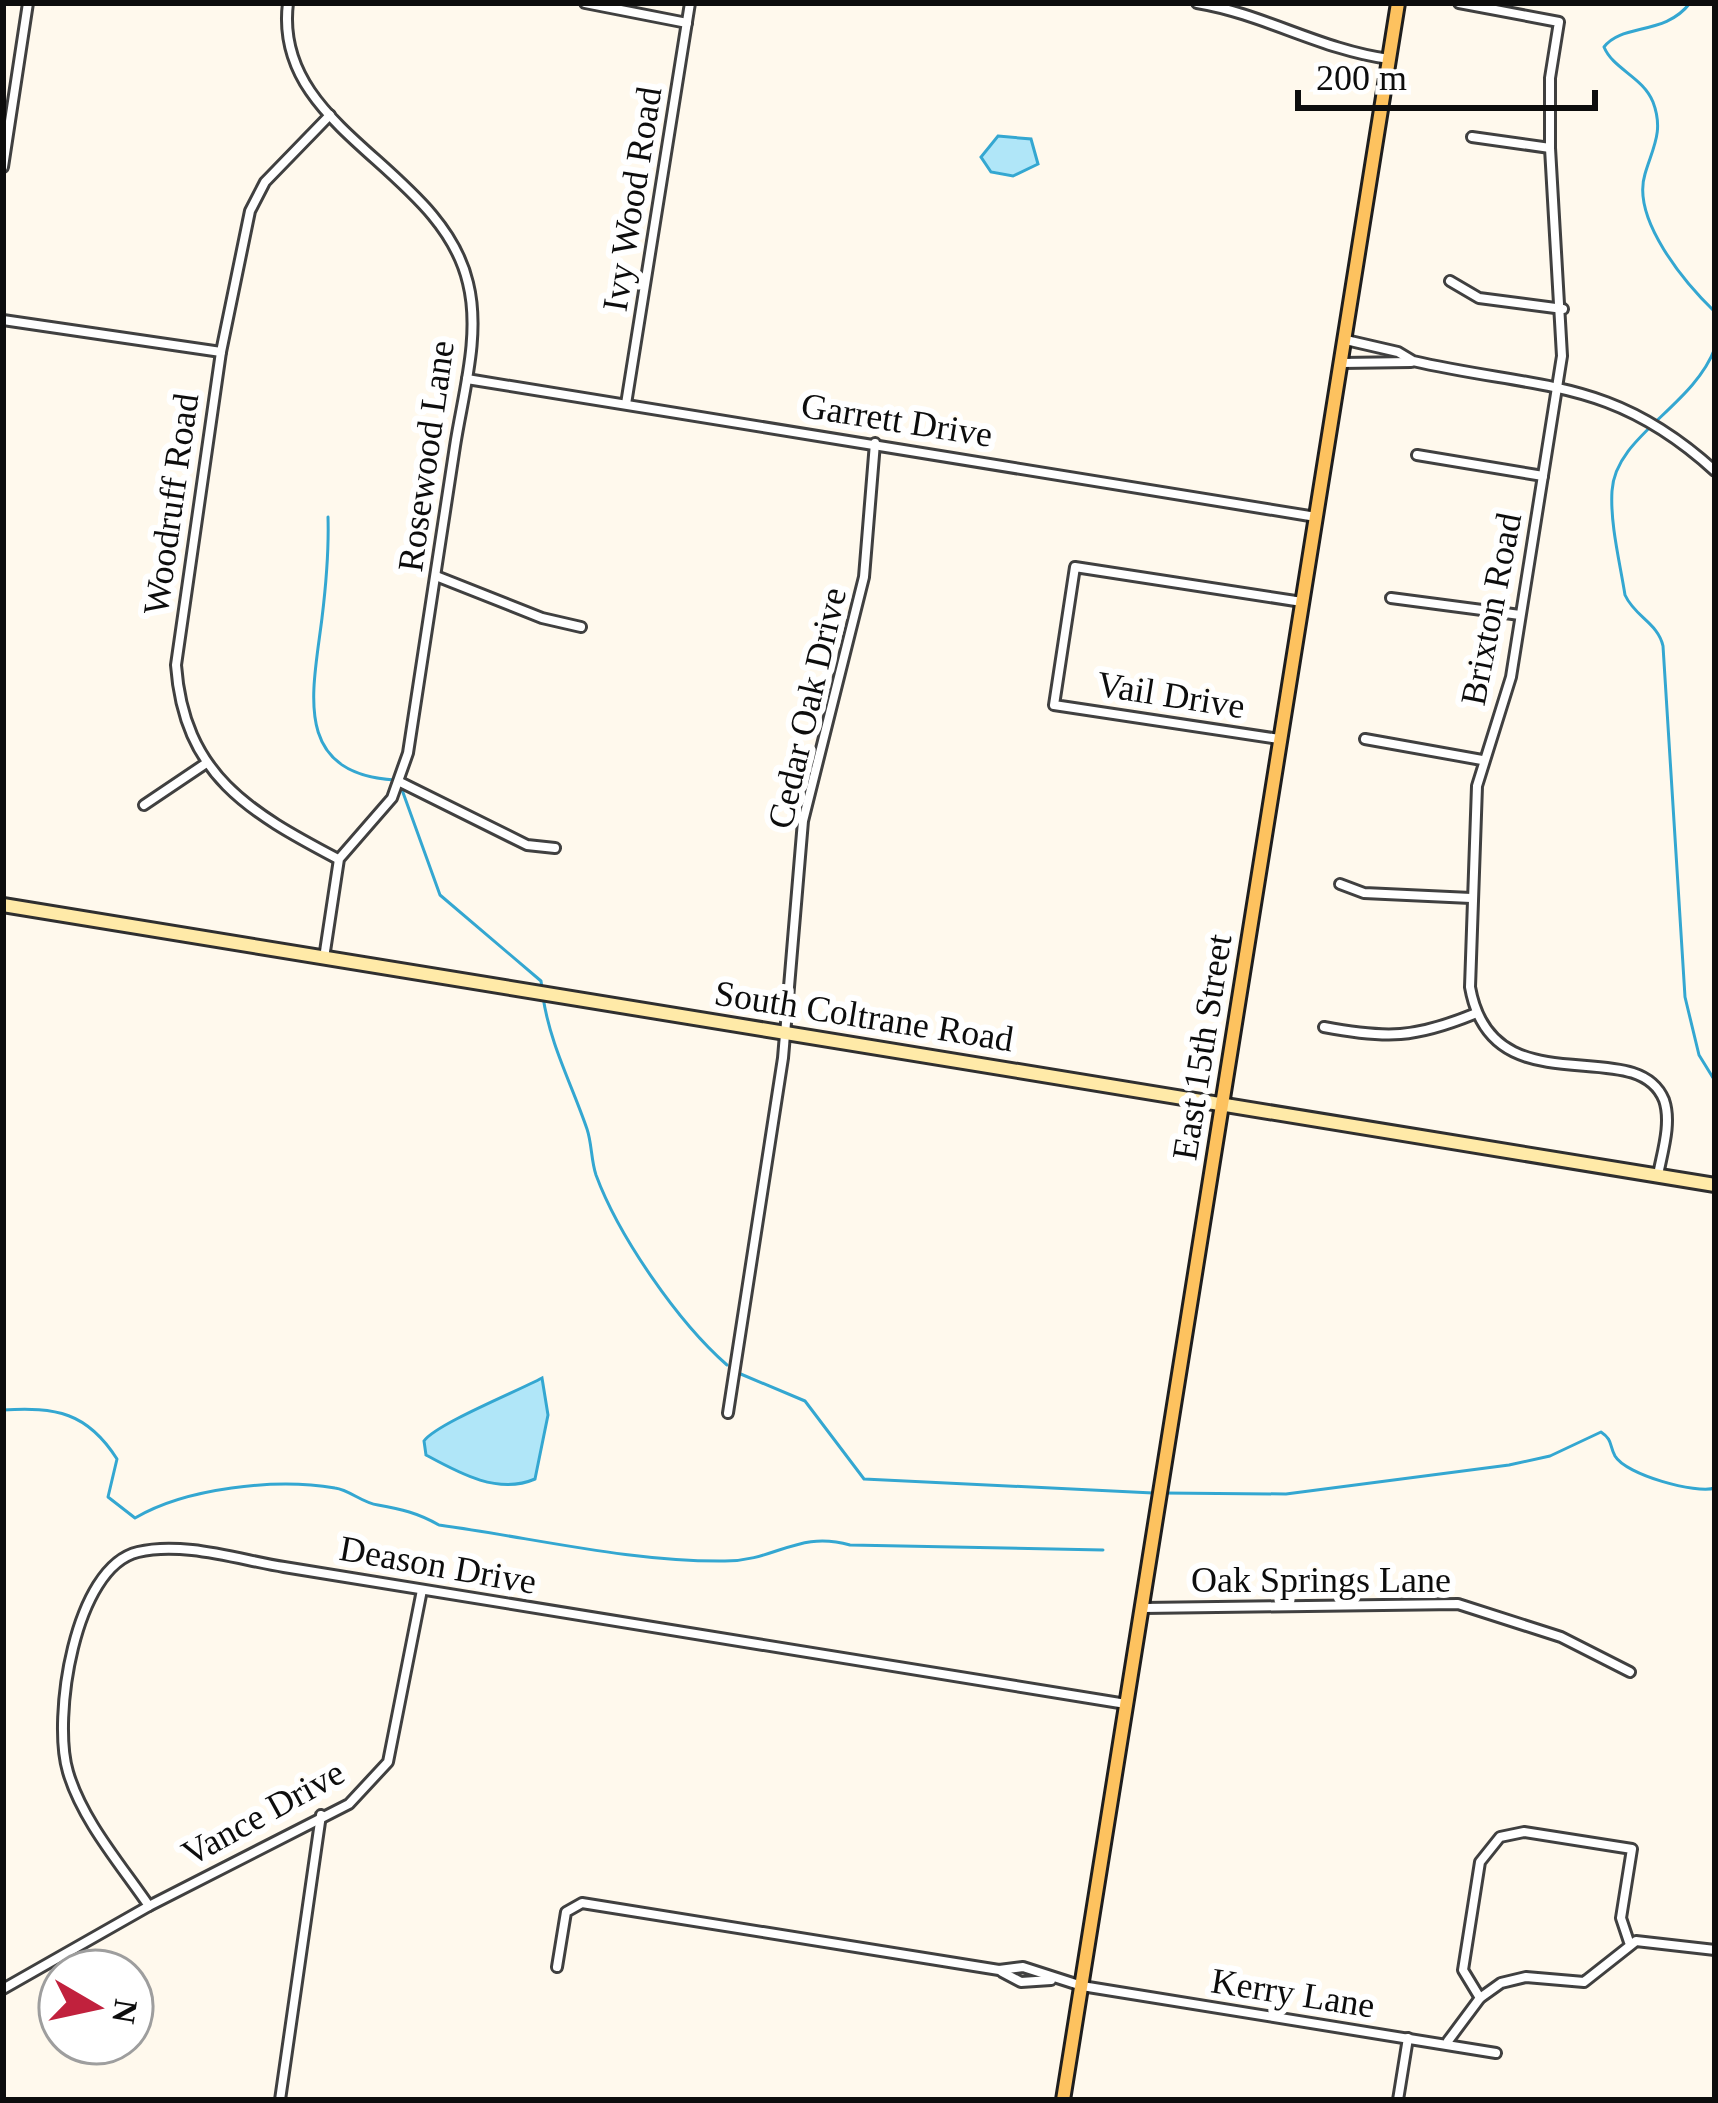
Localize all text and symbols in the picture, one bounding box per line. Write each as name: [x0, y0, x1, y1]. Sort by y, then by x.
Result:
scale bar: [1298, 36, 1595, 110]
text: 200 m: [1316, 58, 1407, 98]
street label: Ivy Wood Road: [595, 84, 669, 314]
street label: Rosewood Lane: [390, 338, 462, 574]
street label: Garrett Drive: [799, 385, 995, 455]
street label: Woodruff Road: [136, 391, 206, 617]
street label: Brixton Road: [1453, 509, 1529, 709]
street label: Cedar Oak Drive: [760, 584, 854, 832]
street label: Vail Drive: [1094, 664, 1248, 726]
street label: East 15th Street: [1164, 931, 1240, 1163]
street label: South Coltrane Road: [712, 973, 1016, 1059]
street label: Deason Drive: [337, 1528, 539, 1602]
street label: Oak Springs Lane: [1191, 1560, 1451, 1600]
street label: Vance Drive: [175, 1752, 351, 1874]
north arrow: [36, 1947, 156, 2067]
street label: Kerry Lane: [1208, 1960, 1378, 2026]
text: N: [105, 1997, 144, 2026]

